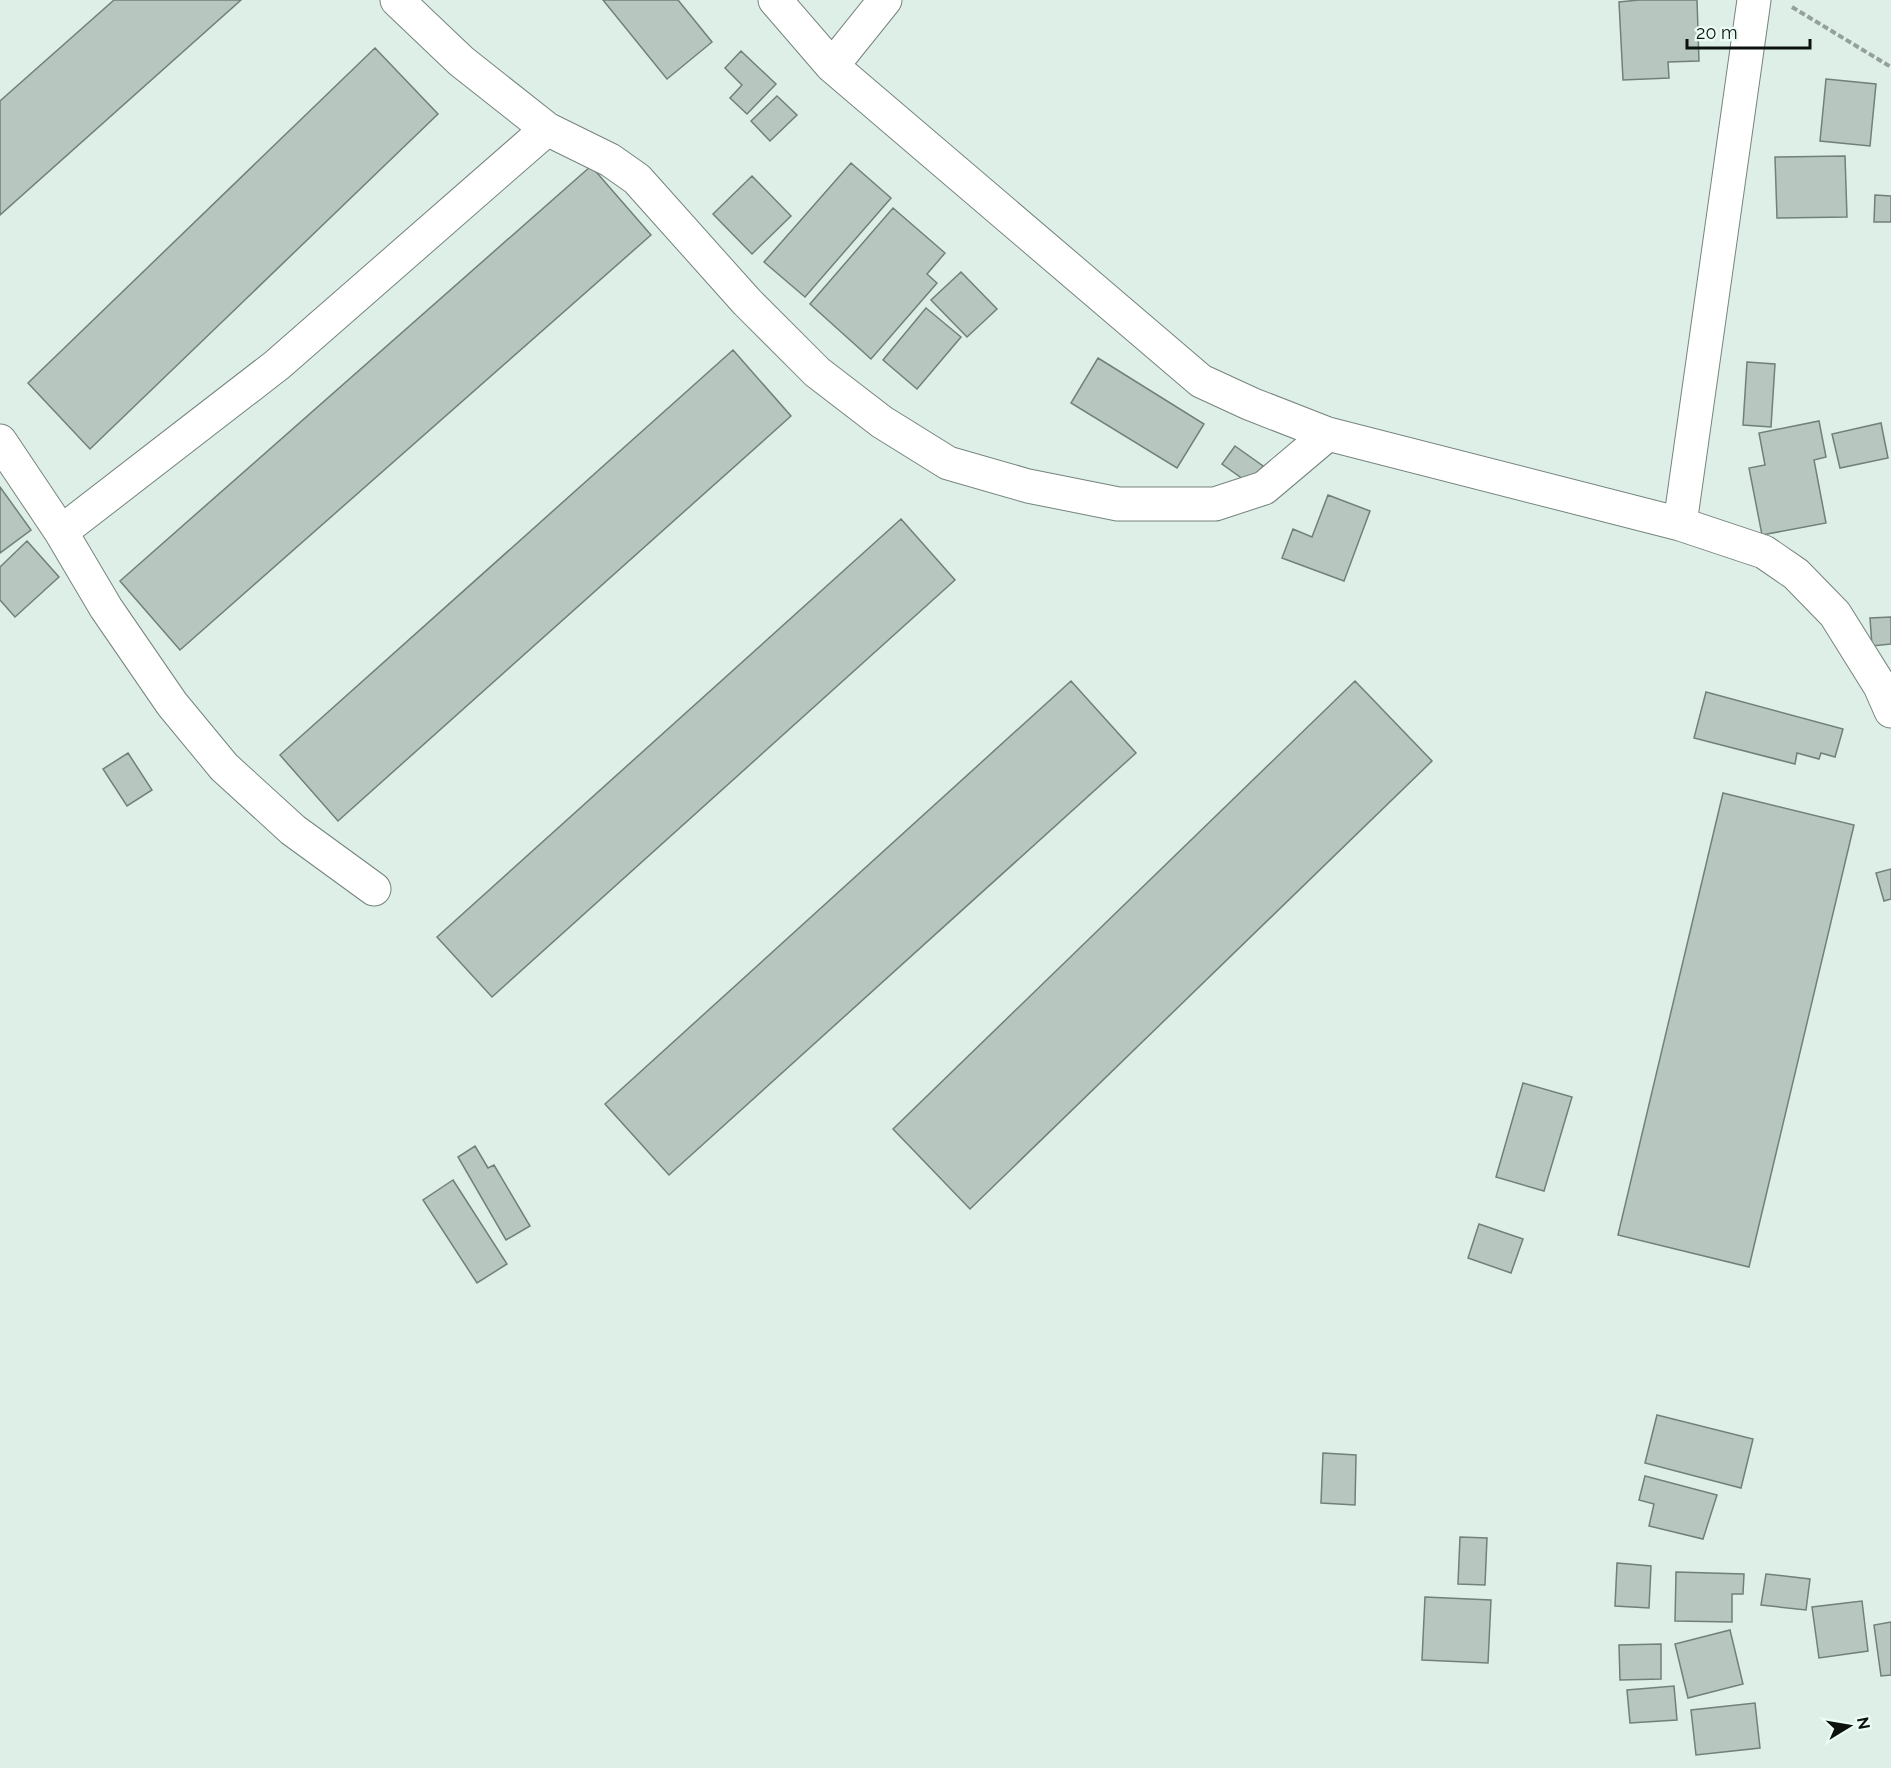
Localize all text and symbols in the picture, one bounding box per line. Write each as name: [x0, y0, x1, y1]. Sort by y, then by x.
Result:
scale bar: [1687, 12, 1810, 50]
text: 20 m: [1696, 22, 1738, 43]
north arrow: [1819, 1696, 1879, 1756]
text: N: [1853, 1715, 1874, 1731]

